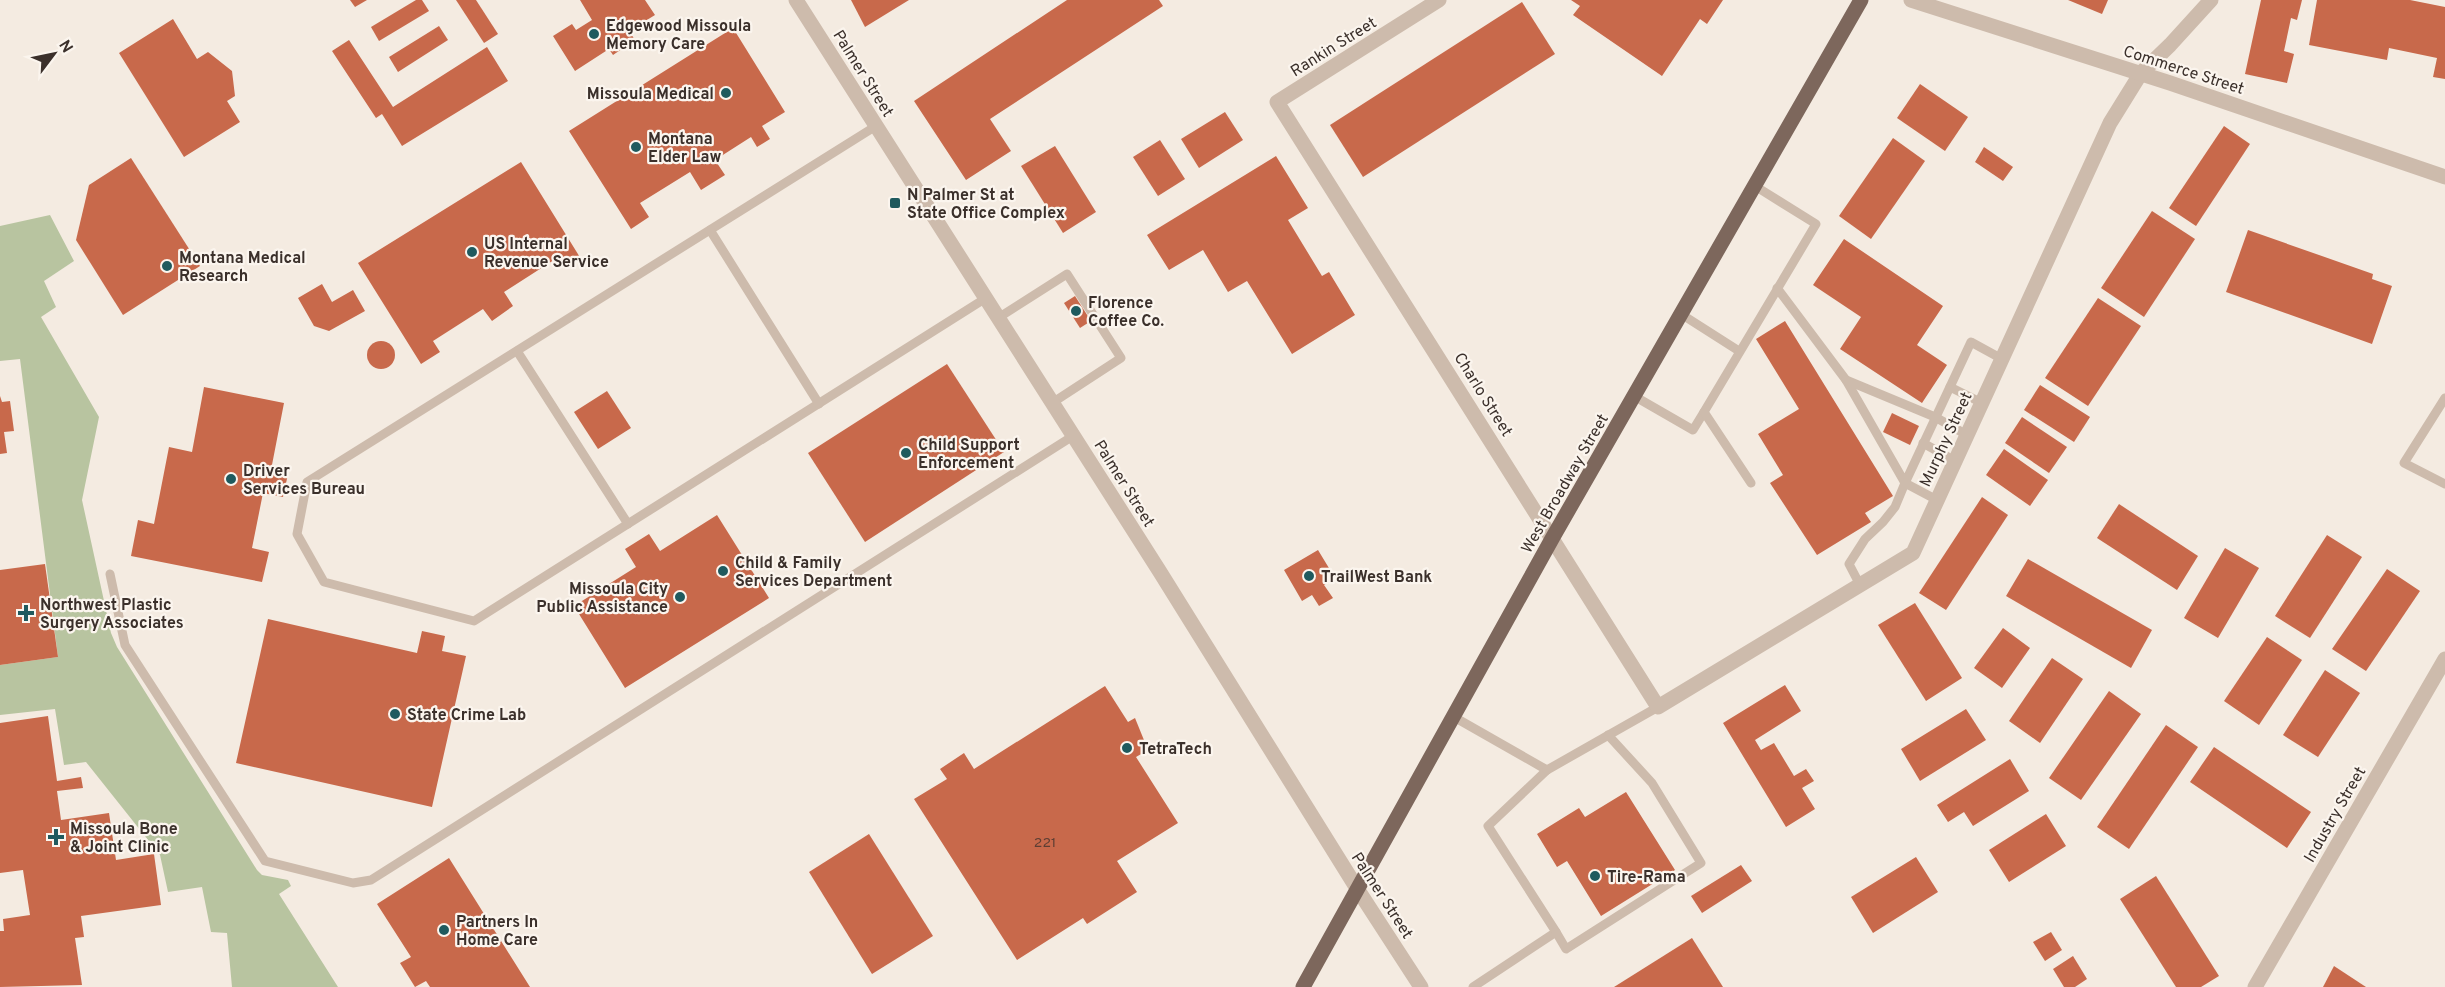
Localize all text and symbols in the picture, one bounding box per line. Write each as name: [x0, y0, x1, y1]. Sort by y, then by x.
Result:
street label: Rankin Street: [1287, 13, 1381, 82]
place label: Edgewood Missoula Memory Care: [606, 17, 751, 55]
north arrow: [24, 24, 84, 84]
marker: Edgewood Missoula Memory Care: [587, 27, 601, 41]
street label: Palmer Street: [828, 27, 897, 121]
text: N: [53, 37, 77, 57]
street label: Commerce Street: [2120, 42, 2246, 100]
place label: Missoula Medical: [587, 85, 714, 105]
marker: Missoula Medical: [719, 86, 733, 100]
place label: Montana Elder Law: [648, 130, 721, 168]
marker: Montana Elder Law: [629, 140, 643, 154]
place label: N Palmer St at State Office Complex: [907, 186, 1065, 224]
marker: N Palmer St at State Office Complex: [888, 196, 902, 210]
place label: US Internal Revenue Service: [484, 235, 609, 273]
marker: US Internal Revenue Service: [465, 245, 479, 259]
place label: Montana Medical Research: [179, 249, 306, 287]
marker: Montana Medical Research: [160, 259, 174, 273]
place label: Florence Coffee Co.: [1088, 294, 1164, 332]
marker: Florence Coffee Co.: [1069, 304, 1083, 318]
street label: Charlo Street: [1449, 349, 1516, 441]
street label: Murphy Street: [1916, 389, 1978, 490]
street label: West Broadway Street: [1518, 411, 1614, 557]
place label: Child Support Enforcement: [918, 436, 1020, 474]
street label: Palmer Street: [1089, 437, 1158, 531]
marker: Child Support Enforcement: [899, 446, 913, 460]
place label: Driver Services Bureau: [243, 462, 365, 500]
marker: Driver Services Bureau: [224, 472, 238, 486]
place label: Child & Family Services Department: [735, 554, 892, 592]
marker: Child & Family Services Department: [716, 564, 730, 578]
place label: TrailWest Bank: [1321, 568, 1432, 588]
marker: TrailWest Bank: [1302, 569, 1316, 583]
place label: Missoula City Public Assistance: [536, 580, 668, 618]
marker: Missoula City Public Assistance: [673, 590, 687, 604]
place label: Northwest Plastic Surgery Associates: [40, 596, 184, 634]
marker: Northwest Plastic Surgery Associates: [17, 604, 35, 622]
place label: State Crime Lab: [407, 706, 526, 726]
marker: State Crime Lab: [388, 707, 402, 721]
place label: TetraTech: [1139, 740, 1212, 760]
marker: TetraTech: [1120, 741, 1134, 755]
street label: Industry Street: [2300, 764, 2371, 866]
place label: Missoula Bone & Joint Clinic: [70, 820, 178, 858]
marker: Missoula Bone & Joint Clinic: [47, 828, 65, 846]
house number: 221: [1034, 835, 1056, 852]
street label: Palmer Street: [1346, 849, 1417, 943]
place label: Tire-Rama: [1607, 868, 1686, 888]
marker: Tire-Rama: [1588, 869, 1602, 883]
place label: Partners In Home Care: [456, 913, 538, 951]
marker: Partners In Home Care: [437, 923, 451, 937]

